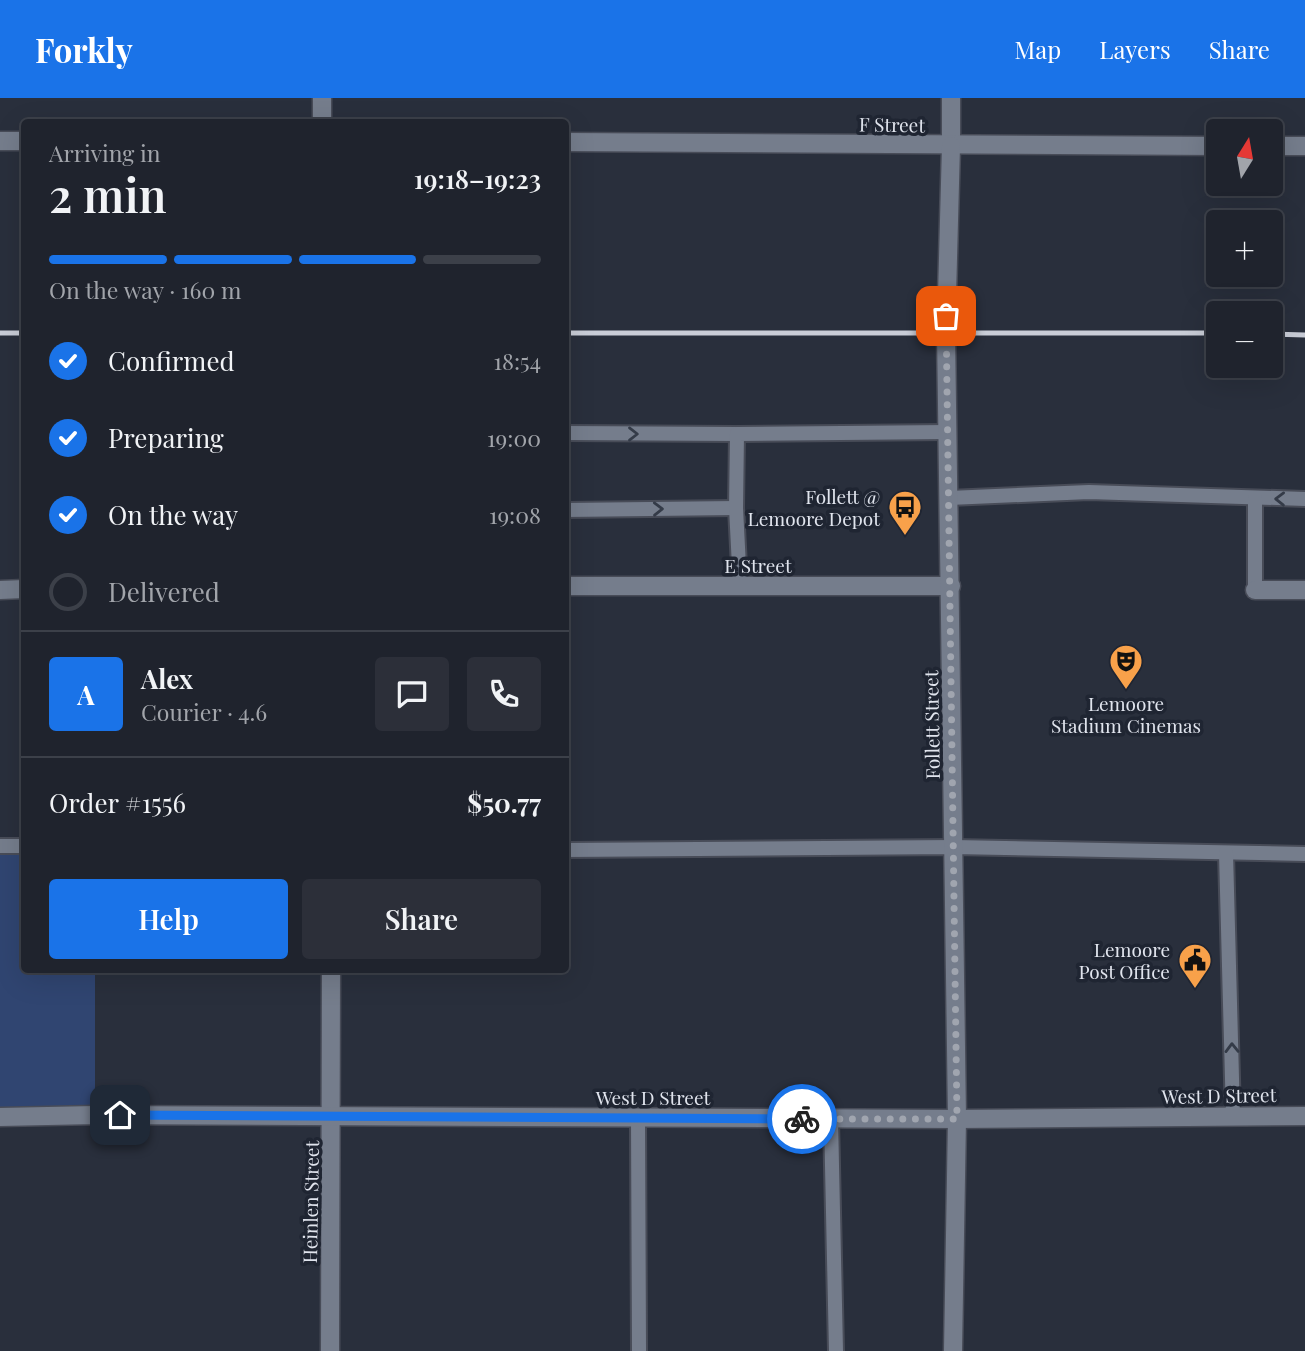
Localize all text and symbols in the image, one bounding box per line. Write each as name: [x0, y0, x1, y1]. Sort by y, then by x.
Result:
text: Forkly: [35, 27, 133, 71]
text: Map: [1015, 33, 1061, 65]
text: Layers: [1099, 33, 1171, 65]
text: Share: [1209, 33, 1270, 65]
street label: F Street: [859, 110, 926, 138]
north arrow: [1206, 119, 1283, 196]
map controls: [1206, 119, 1283, 378]
text: Arriving in: [49, 137, 161, 168]
text: 19:18–19:23: [414, 161, 541, 196]
text: 2 min: [49, 163, 167, 225]
button: +: [1206, 210, 1283, 287]
text: On the way · 160 m: [49, 274, 241, 305]
pin: [916, 286, 976, 346]
icon: bag: [927, 297, 965, 335]
button: −: [1206, 301, 1283, 378]
icon: check: [49, 342, 87, 380]
text: Confirmed: [108, 343, 235, 378]
text: 18:54: [494, 345, 541, 376]
icon: check: [49, 419, 87, 457]
text: Preparing: [108, 420, 224, 455]
text: 19:00: [487, 422, 541, 453]
one-way arrow: [629, 426, 639, 442]
place label: Follett @ Lemoore Depot: [748, 483, 880, 531]
bus stop icon: Follett @ Lemoore Depot: [886, 488, 924, 537]
one-way arrow: [1274, 491, 1285, 506]
icon: check: [49, 496, 87, 534]
text: On the way: [108, 497, 238, 532]
text: 19:08: [489, 499, 541, 530]
one-way arrow: [653, 501, 664, 517]
street label: E Street: [724, 552, 792, 578]
text: Delivered: [108, 574, 220, 609]
theatre icon: Lemoore Stadium Cinemas: [1107, 642, 1145, 691]
button: chat: [375, 657, 449, 731]
button: phone: [467, 657, 541, 731]
text: Alex: [141, 661, 193, 696]
street label: Follett Street: [917, 670, 945, 780]
text: A: [77, 677, 95, 712]
place label: Lemoore Stadium Cinemas: [1051, 690, 1201, 738]
text: Courier · 4.6: [141, 696, 267, 727]
text: Order #1556: [49, 785, 186, 820]
text: $50.77: [467, 785, 541, 820]
button: Help: [49, 879, 288, 959]
button: Share: [302, 879, 541, 959]
place label: Lemoore Post Office: [1078, 936, 1170, 984]
public building icon: Lemoore Post Office: [1176, 941, 1214, 990]
one-way arrow: [1224, 1042, 1239, 1053]
street label: West D Street: [1160, 1081, 1277, 1109]
street label: West D Street: [595, 1084, 711, 1110]
courier: [767, 1084, 837, 1154]
pin: [90, 1085, 150, 1145]
icon: home: [101, 1096, 139, 1134]
icon: bike: [783, 1100, 821, 1138]
street label: Heinlen Street: [296, 1140, 324, 1263]

